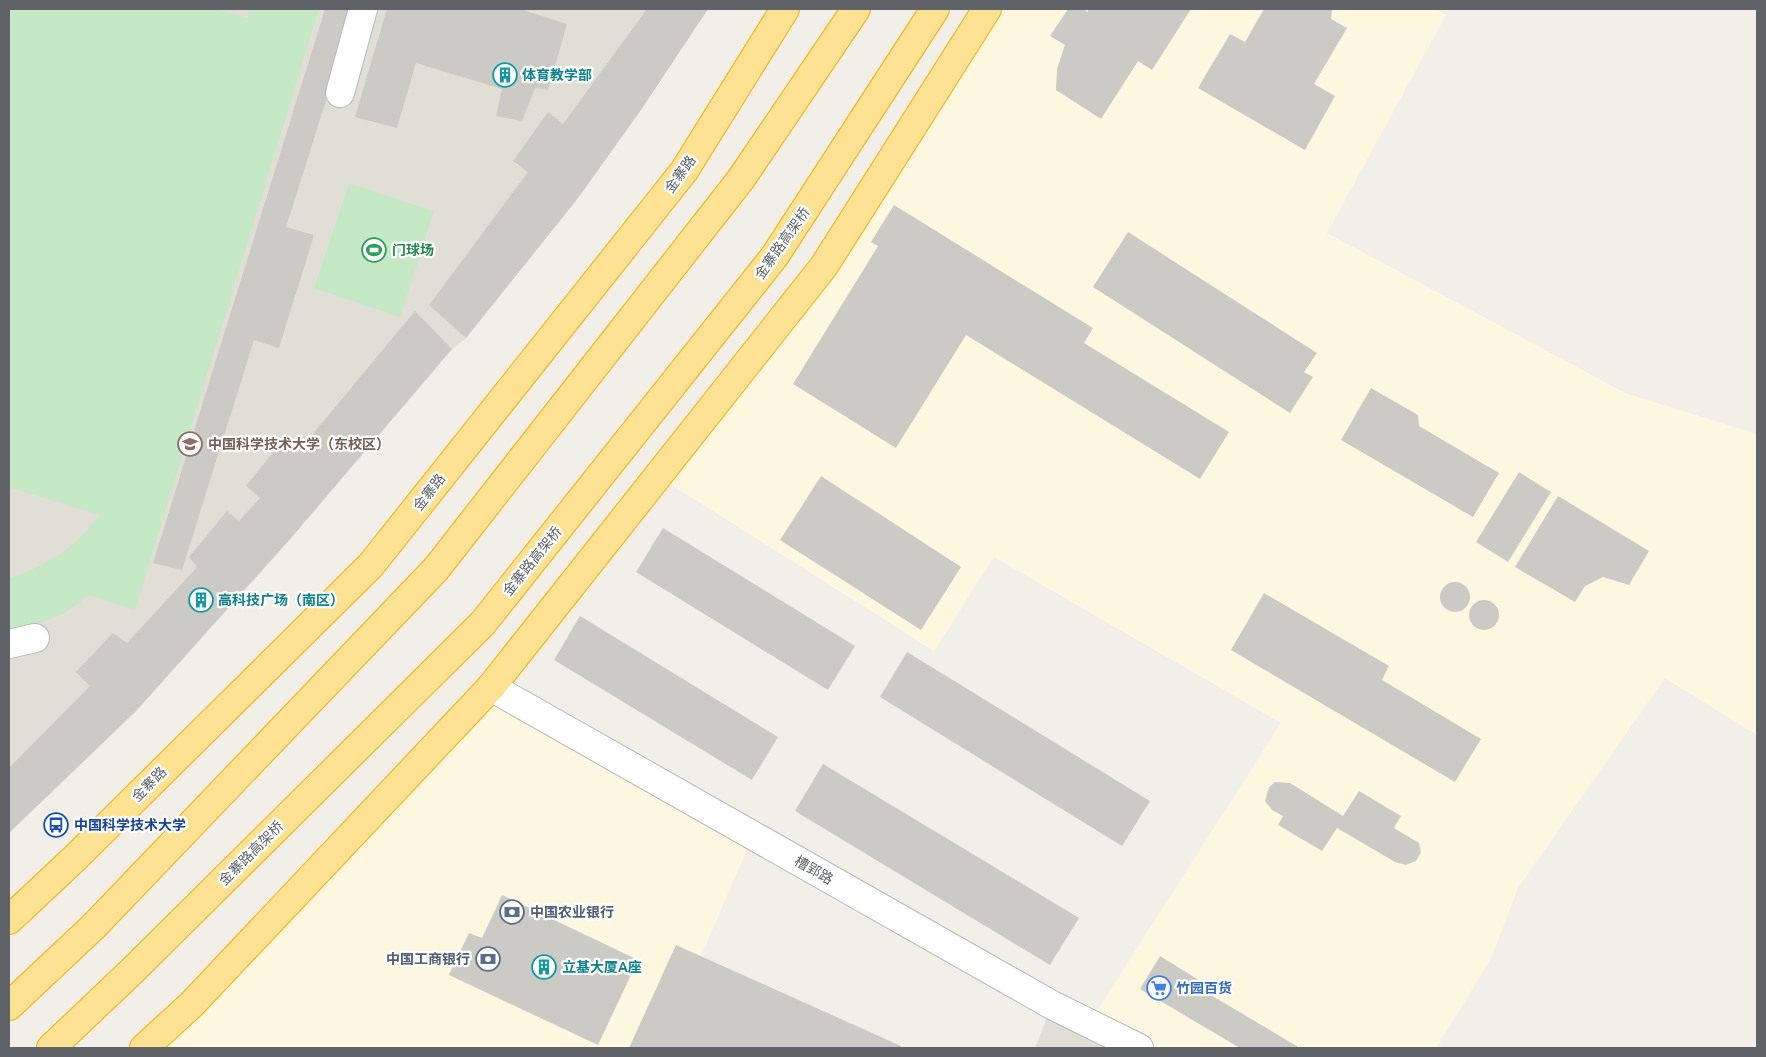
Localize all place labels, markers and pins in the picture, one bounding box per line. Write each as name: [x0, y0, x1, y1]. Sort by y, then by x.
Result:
building icon: 体育教学部: [492, 62, 518, 88]
place label: 体育教学部: [522, 67, 592, 83]
sports icon: 门球场: [361, 237, 387, 263]
place label: 门球场: [392, 242, 434, 258]
school or university icon: 中国科学技术大学（东校区）: [177, 431, 203, 457]
place label: 中国科学技术大学（东校区）: [208, 436, 390, 452]
building icon: 高科技广场（南区）: [188, 587, 214, 613]
place label: 高科技广场（南区）: [218, 592, 344, 608]
bus stop icon: 中国科学技术大学: [43, 812, 69, 838]
place label: 中国科学技术大学: [74, 817, 186, 833]
bank icon: 中国农业银行: [499, 899, 525, 925]
place label: 中国农业银行: [530, 904, 614, 920]
bank icon: 中国工商银行: [475, 946, 501, 972]
place label: 中国工商银行: [386, 951, 470, 967]
building icon: 立基大厦A座: [531, 954, 557, 980]
place label: 立基大厦A座: [562, 959, 642, 975]
supermarket icon: 竹园百货: [1146, 975, 1172, 1001]
place label: 竹园百货: [1176, 980, 1232, 996]

